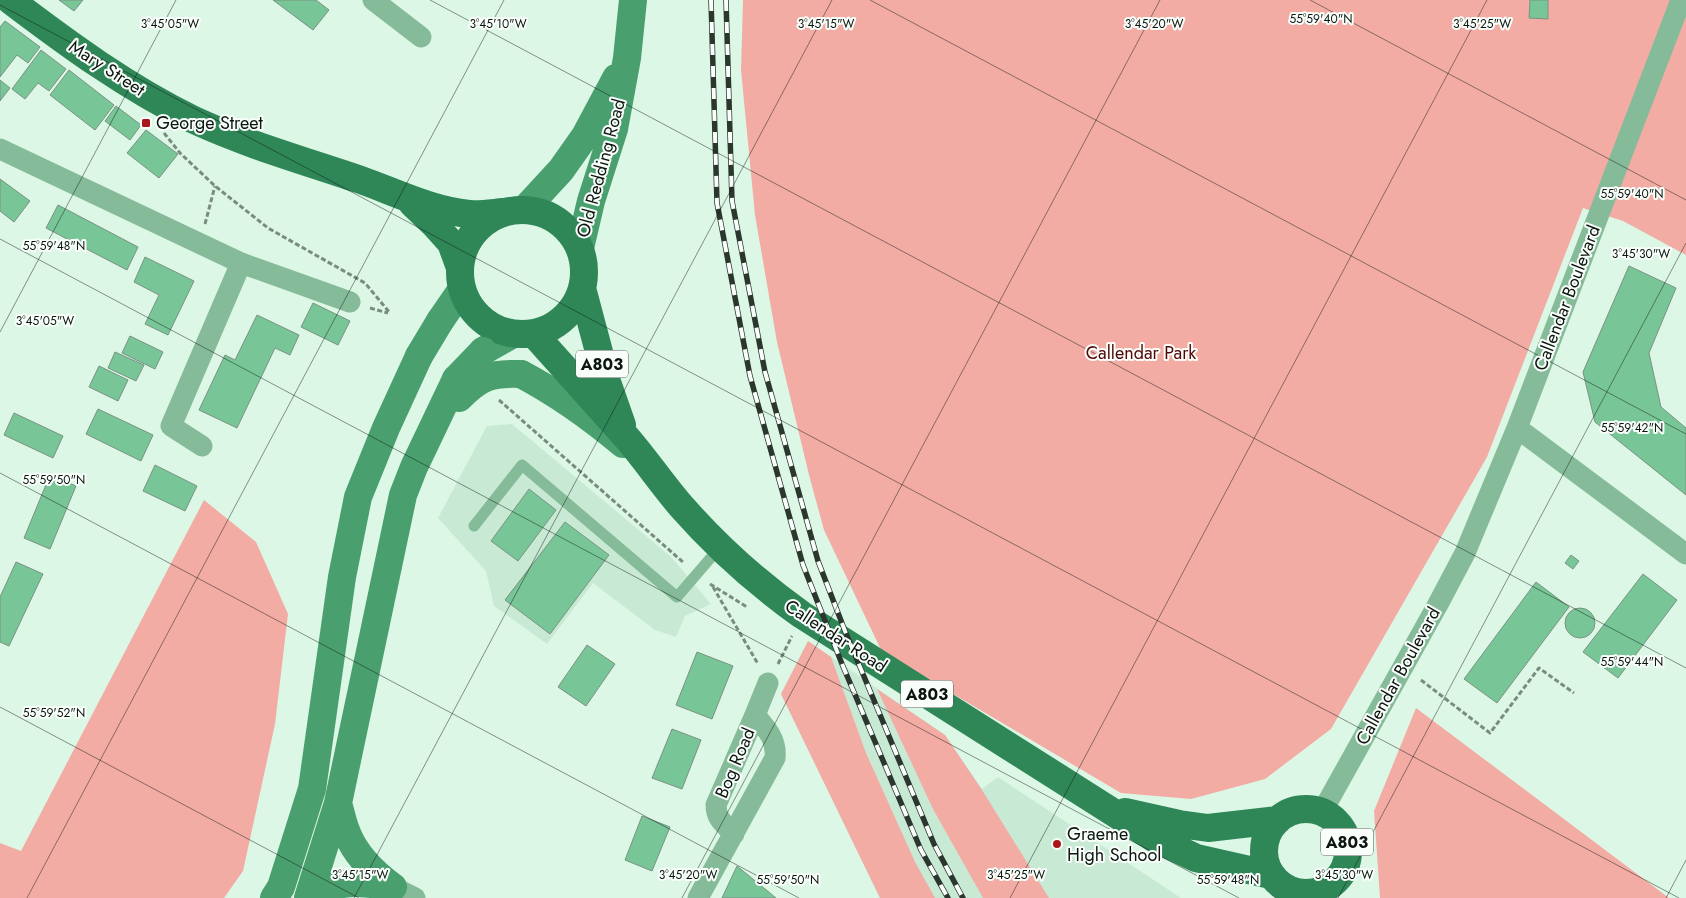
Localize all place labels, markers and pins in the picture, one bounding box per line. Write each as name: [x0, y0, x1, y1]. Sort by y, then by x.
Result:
place label: George Street: [156, 110, 264, 136]
marker: George Street: [140, 117, 152, 129]
place label: Graeme High School: [1067, 821, 1161, 868]
marker: Graeme High School: [1051, 838, 1063, 850]

